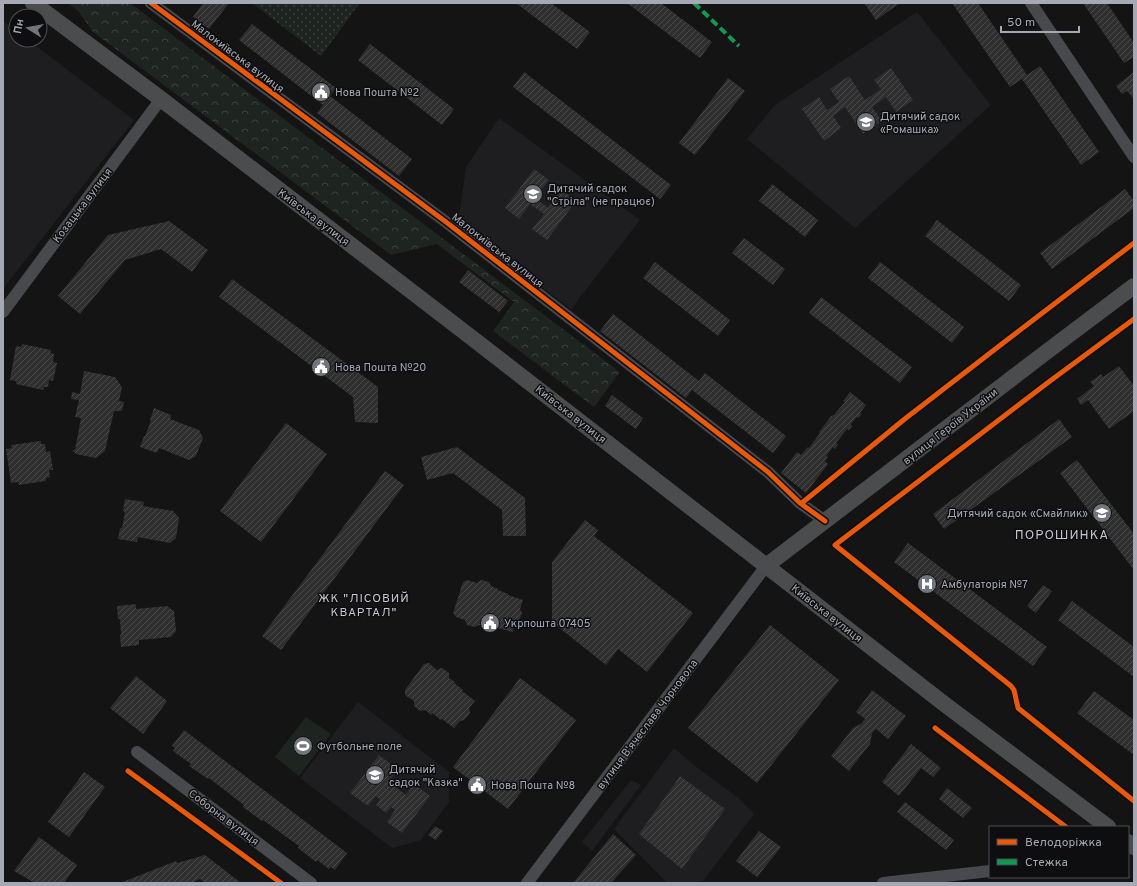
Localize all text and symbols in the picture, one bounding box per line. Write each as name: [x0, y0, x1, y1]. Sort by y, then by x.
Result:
north arrow: [8, 8, 48, 48]
scale bar: [1001, 8, 1079, 34]
text: 50 m: [1007, 15, 1035, 31]
street label: Малокиївська вулиця: [188, 17, 287, 96]
text: Пн: [11, 18, 27, 35]
public building icon: Нова Пошта №2: [310, 81, 332, 103]
place label: Нова Пошта №2: [335, 86, 419, 100]
place label: Дитячий садок «Ромашка»: [880, 110, 960, 137]
school or university icon: Дитячий садок «Ромашка»: [855, 111, 877, 133]
street label: Козацька вулиця: [50, 165, 116, 246]
place label: Дитячий садок "Стріла" (не працює): [547, 182, 655, 209]
school or university icon: Дитячий садок "Стріла" (не працює): [522, 183, 544, 205]
street label: Київська вулиця: [275, 186, 352, 249]
street label: Малокиївська вулиця: [449, 210, 546, 291]
public building icon: Нова Пошта №20: [310, 356, 332, 378]
place label: Нова Пошта №20: [335, 361, 426, 375]
street label: Київська вулиця: [532, 383, 609, 447]
street label: вулиця Героїв України: [900, 385, 1001, 468]
school or university icon: Дитячий садок «Смайлик»: [1091, 502, 1113, 524]
place label: Дитячий садок «Смайлик»: [947, 507, 1088, 521]
district label: ПОРОШИНКА: [1015, 528, 1109, 544]
hospital icon: Амбулаторія №7: [916, 573, 938, 595]
place label: Амбулаторія №7: [941, 578, 1028, 592]
street label: Київська вулиця: [788, 582, 865, 646]
district label: ЖК "ЛІСОВИЙ КВАРТАЛ": [318, 591, 410, 621]
public building icon: Укрпошта 07405: [479, 612, 501, 634]
place label: Укрпошта 07405: [504, 617, 591, 631]
street label: вулиця Вʼячеслава Чорновола: [594, 657, 701, 792]
sports icon: Футбольне поле: [292, 735, 314, 757]
place label: Футбольне поле: [317, 740, 402, 754]
place label: Дитячий садок "Казка": [389, 763, 463, 790]
school or university icon: Дитячий садок "Казка": [364, 764, 386, 786]
public building icon: Нова Пошта №8: [466, 774, 488, 796]
place label: Нова Пошта №8: [491, 779, 575, 793]
street label: Соборна вулиця: [185, 787, 262, 849]
legend: [989, 826, 1129, 878]
text: Велодоріжка: [1025, 835, 1102, 851]
text: Стежка: [1025, 855, 1068, 871]

